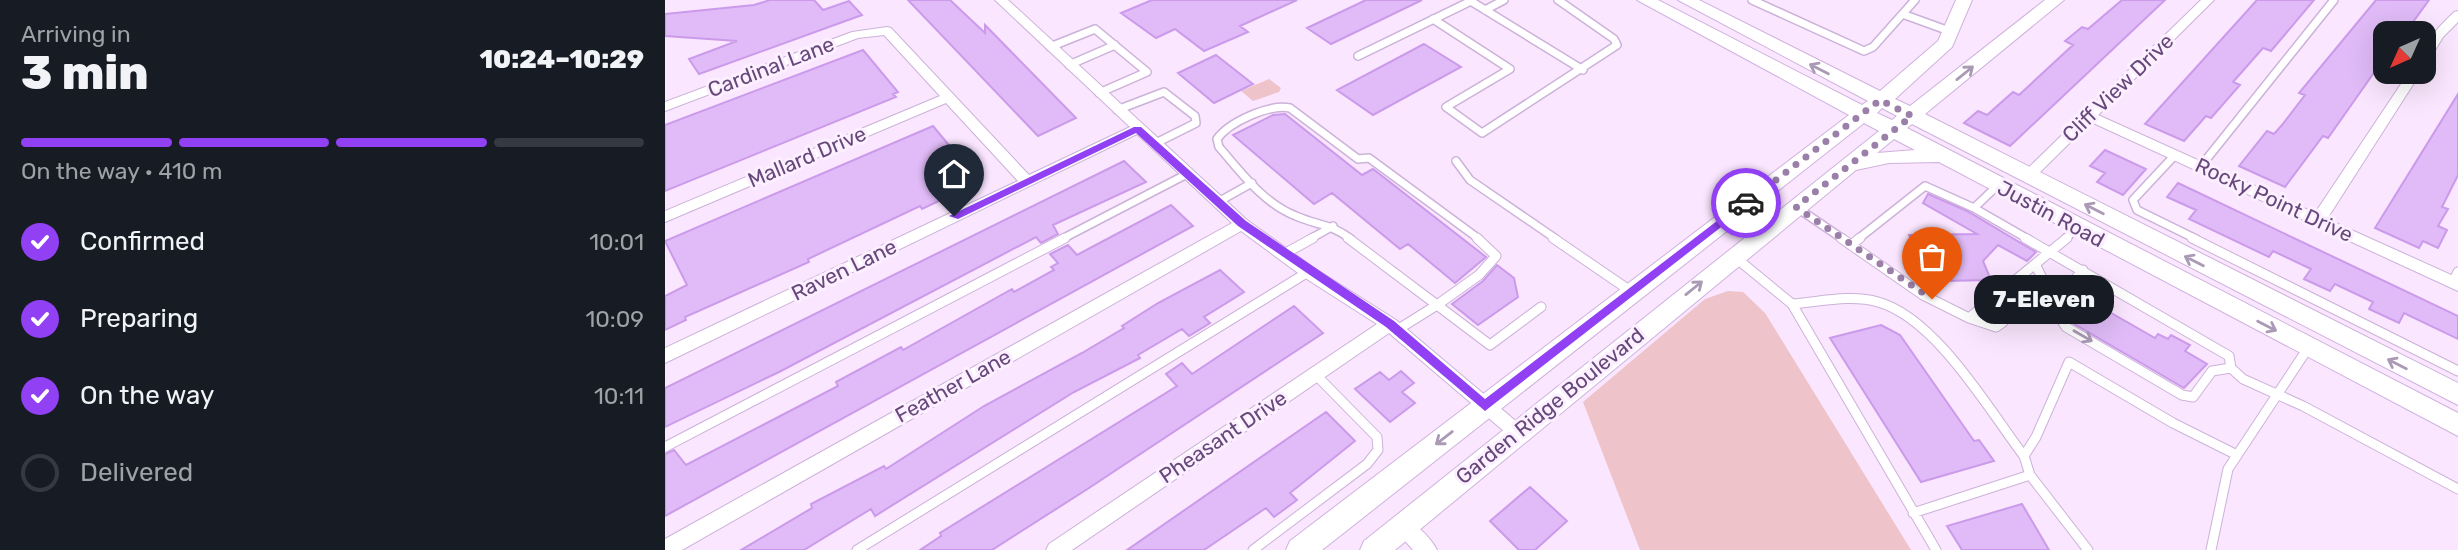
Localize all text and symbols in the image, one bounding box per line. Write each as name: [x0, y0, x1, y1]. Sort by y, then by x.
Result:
text: Arriving in: [21, 20, 131, 48]
north arrow: [2373, 21, 2436, 84]
map controls: [2373, 21, 2436, 84]
street label: Cliff View Drive: [2057, 28, 2179, 147]
street label: Cardinal Lane: [704, 31, 838, 102]
text: 10:24–10:29: [479, 44, 644, 75]
text: 3 min: [21, 46, 149, 101]
one-way arrow: [1809, 62, 1830, 75]
one-way arrow: [1955, 66, 1974, 81]
street label: Mallard Drive: [744, 120, 870, 193]
pin: [924, 144, 984, 216]
street label: Rocky Point Drive: [2191, 152, 2357, 247]
icon: home: [935, 155, 973, 193]
text: On the way · 410 m: [21, 157, 222, 185]
courier: [1711, 168, 1781, 238]
street label: Justin Road: [1993, 175, 2109, 252]
icon: car: [1727, 184, 1765, 222]
one-way arrow: [2084, 202, 2105, 216]
icon: check: [21, 223, 59, 261]
text: Confirmed: [80, 226, 205, 257]
pin: [1902, 227, 1962, 299]
text: 10:01: [589, 228, 644, 256]
street label: Raven Lane: [787, 233, 900, 306]
icon: bag: [1913, 238, 1951, 276]
one-way arrow: [2184, 253, 2205, 267]
callout: 7-Eleven: [1974, 274, 2114, 324]
one-way arrow: [1685, 280, 1703, 296]
text: 7-Eleven: [1993, 285, 2095, 313]
icon: check: [21, 300, 59, 338]
text: Preparing: [80, 303, 198, 334]
text: 10:09: [585, 305, 644, 333]
one-way arrow: [2256, 320, 2277, 333]
street label: Garden Ridge Boulevard: [1451, 322, 1649, 489]
one-way arrow: [2072, 329, 2092, 343]
street label: Feather Lane: [890, 343, 1015, 428]
one-way arrow: [2387, 357, 2408, 370]
icon: check: [21, 377, 59, 415]
text: On the way: [80, 380, 214, 411]
text: 10:11: [594, 382, 644, 410]
street label: Pheasant Drive: [1154, 385, 1291, 488]
one-way arrow: [1436, 430, 1454, 445]
text: Delivered: [80, 457, 193, 488]

